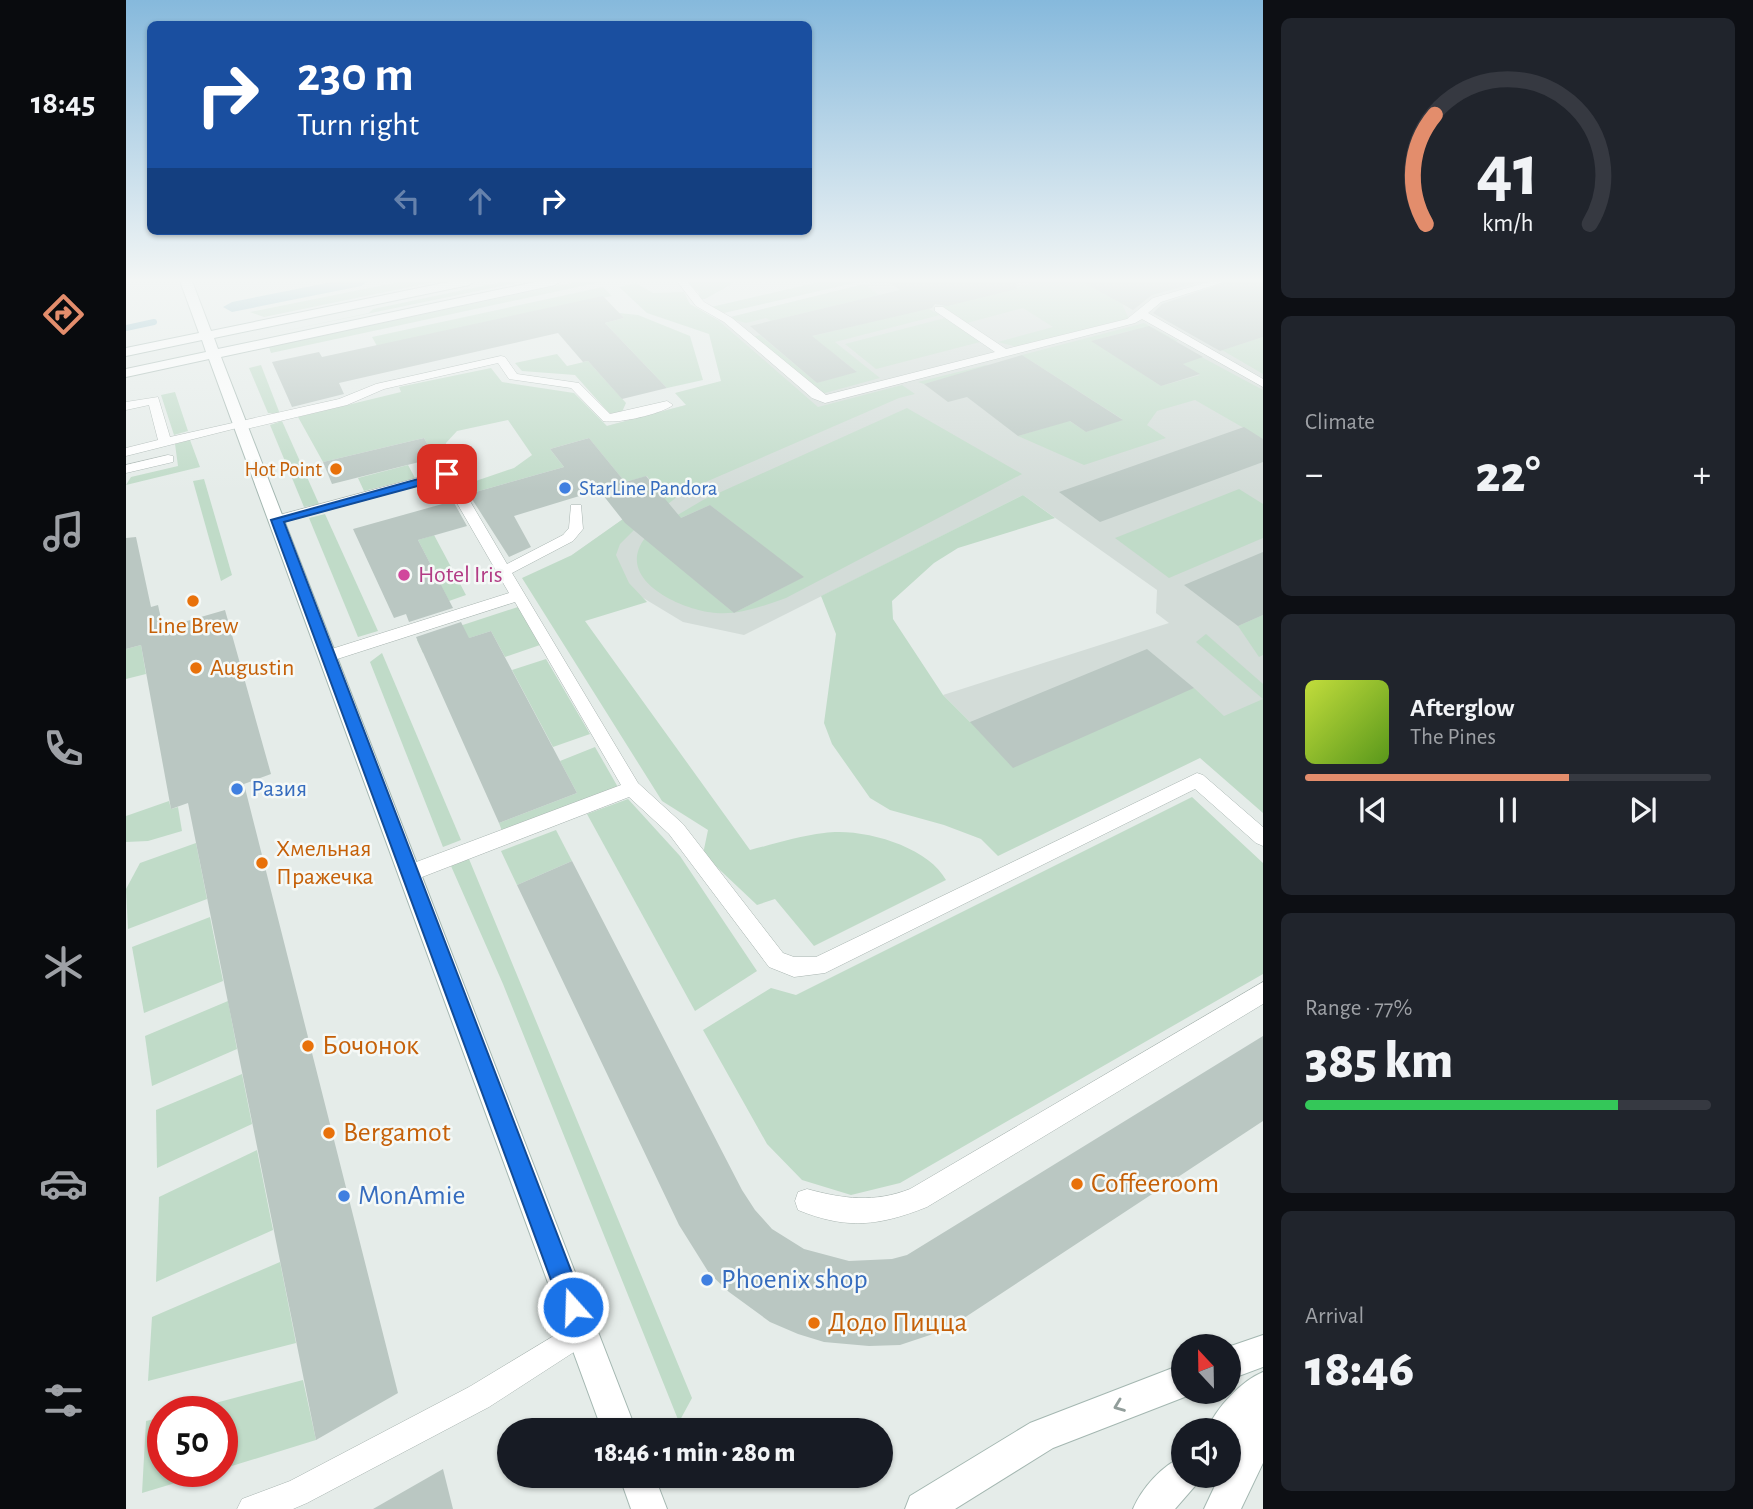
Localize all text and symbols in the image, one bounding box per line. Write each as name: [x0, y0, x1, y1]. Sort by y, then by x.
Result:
icon: right: [182, 49, 273, 140]
text: 230 m: [297, 51, 414, 100]
text: 18:45: [31, 87, 95, 119]
text: Turn right: [297, 109, 419, 141]
text: 41: [1477, 136, 1539, 209]
icon: left: [388, 182, 426, 220]
icon: ahead: [461, 182, 499, 220]
icon: right: [534, 182, 572, 220]
text: km/h: [1482, 211, 1534, 236]
icon: directions: [39, 290, 88, 339]
text: Climate: [1305, 411, 1375, 434]
pin: [417, 444, 477, 504]
text: 22°: [1475, 449, 1541, 501]
icon: arrive: [428, 455, 466, 493]
text: −: [1305, 456, 1323, 494]
text: +: [1693, 456, 1711, 494]
place label: Hot Point: [245, 459, 322, 480]
marker: Hot Point: [328, 461, 344, 477]
place label: StarLine Pandora: [579, 478, 718, 499]
marker: StarLine Pandora: [557, 480, 573, 496]
icon: music: [39, 507, 88, 556]
place label: Hotel Iris: [418, 563, 503, 587]
marker: Hotel Iris: [396, 567, 412, 583]
marker: Line Brew: [185, 593, 201, 609]
place label: Line Brew: [148, 614, 238, 638]
place label: Augustin: [210, 656, 294, 680]
marker: Augustin: [188, 660, 204, 676]
text: Afterglow: [1410, 695, 1514, 721]
icon: phone: [39, 724, 88, 773]
text: The Pines: [1410, 726, 1496, 749]
place label: Разия: [251, 777, 307, 801]
marker: Разия: [229, 781, 245, 797]
icon: previous: [1354, 791, 1392, 829]
icon: pause: [1489, 791, 1527, 829]
icon: next: [1624, 791, 1662, 829]
place label: Хмельная Пражечка: [276, 837, 374, 889]
marker: Хмельная Пражечка: [254, 855, 270, 871]
icon: climate: [39, 942, 88, 991]
text: Range · 77%: [1305, 997, 1412, 1020]
place label: Бочонок: [322, 1032, 419, 1060]
text: 385 km: [1305, 1035, 1453, 1087]
marker: Бочонок: [300, 1038, 316, 1054]
place label: Bergamot: [343, 1119, 451, 1147]
marker: Bergamot: [321, 1125, 337, 1141]
icon: car: [39, 1159, 88, 1208]
place label: Coffeeroom: [1091, 1170, 1219, 1198]
marker: Coffeeroom: [1069, 1176, 1085, 1192]
place label: MonAmie: [358, 1182, 465, 1210]
marker: MonAmie: [336, 1188, 352, 1204]
place label: Phoenix shop: [721, 1266, 868, 1294]
position arrow: [536, 1270, 610, 1344]
marker: Phoenix shop: [699, 1272, 715, 1288]
text: Arrival: [1305, 1305, 1364, 1328]
place label: Додо Пицца: [828, 1309, 968, 1337]
marker: Додо Пицца: [806, 1315, 822, 1331]
north arrow: [1171, 1334, 1241, 1404]
map controls: [1171, 1334, 1241, 1488]
text: 18:46: [1305, 1343, 1414, 1395]
icon: filters: [39, 1376, 88, 1425]
speed limit sign: 50: [147, 1396, 238, 1487]
one-way arrow: [1114, 1397, 1126, 1411]
button: sound: [1171, 1418, 1241, 1488]
text: 18:46 · 1 min · 280 m: [595, 1440, 795, 1466]

